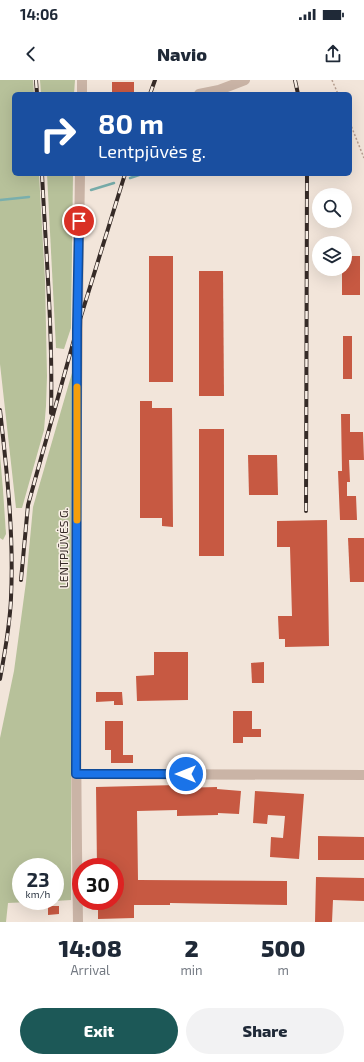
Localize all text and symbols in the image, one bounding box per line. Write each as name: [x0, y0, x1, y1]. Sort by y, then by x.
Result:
text: 14:06: [20, 5, 58, 23]
icon: back: [20, 43, 42, 65]
text: Navio: [157, 43, 207, 65]
icon: share: [322, 43, 344, 65]
text: 80 m: [98, 106, 164, 140]
icon: right: [32, 108, 84, 160]
text: Lentpjūvės g.: [98, 140, 206, 162]
map controls: [312, 188, 352, 276]
button: search: [312, 188, 352, 228]
pin: [62, 204, 96, 238]
icon: arrive: [68, 210, 90, 232]
button: layers: [312, 236, 352, 276]
street label: LENTPJŪVĖS G.: [56, 508, 70, 588]
position arrow: [165, 753, 207, 795]
speed limit sign: 30: [72, 858, 124, 910]
text: 23: [27, 867, 49, 891]
text: km/h: [26, 888, 50, 900]
text: 14:08: [58, 933, 122, 962]
text: 2: [184, 933, 199, 962]
text: 500: [261, 933, 306, 962]
text: Arrival: [70, 962, 110, 978]
text: min: [180, 962, 203, 978]
text: m: [278, 962, 289, 978]
button: Exit: [20, 1008, 178, 1054]
button: Share: [186, 1008, 344, 1054]

